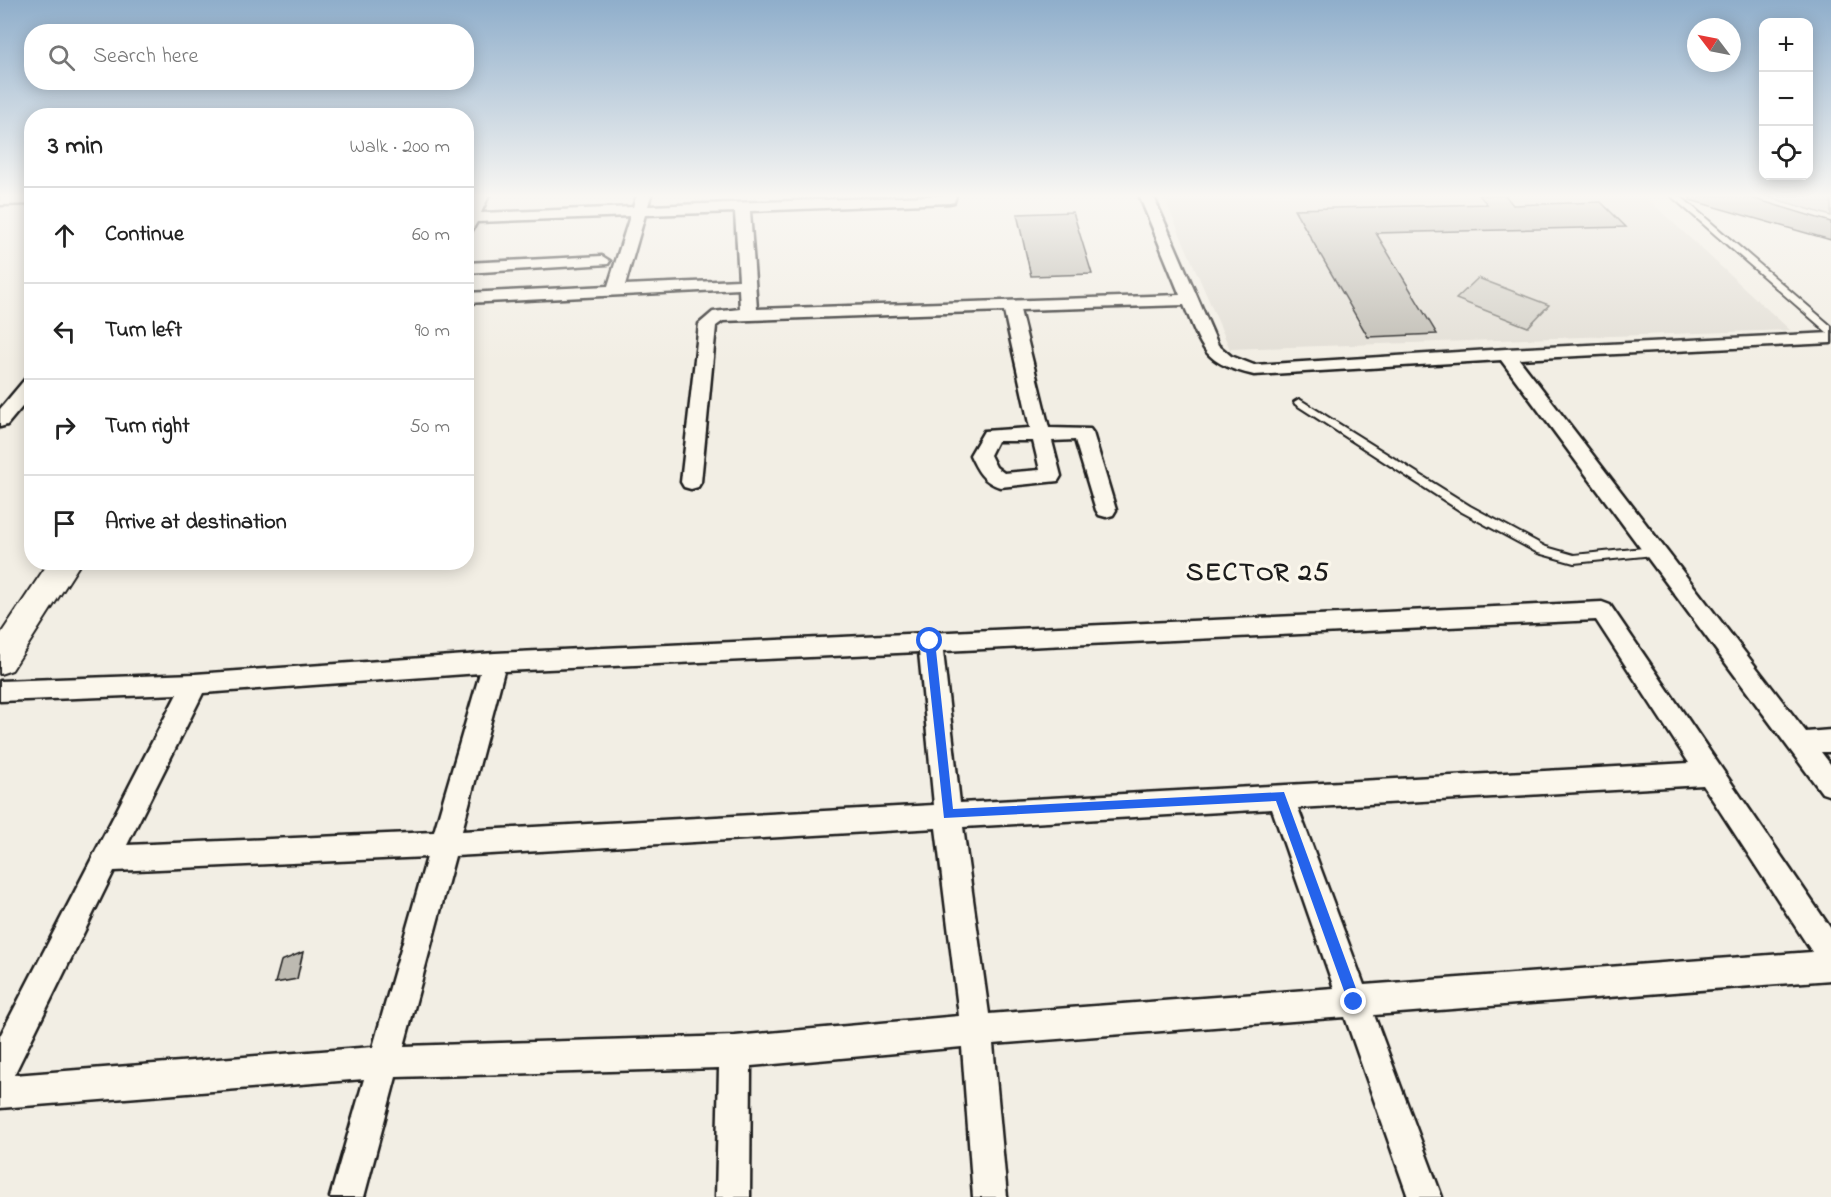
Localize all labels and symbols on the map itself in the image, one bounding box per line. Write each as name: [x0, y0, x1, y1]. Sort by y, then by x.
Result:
north arrow: [1687, 18, 1741, 72]
district label: SECTOR 25: [1186, 554, 1330, 593]
route start: [916, 627, 942, 653]
route end: [1340, 988, 1366, 1014]

